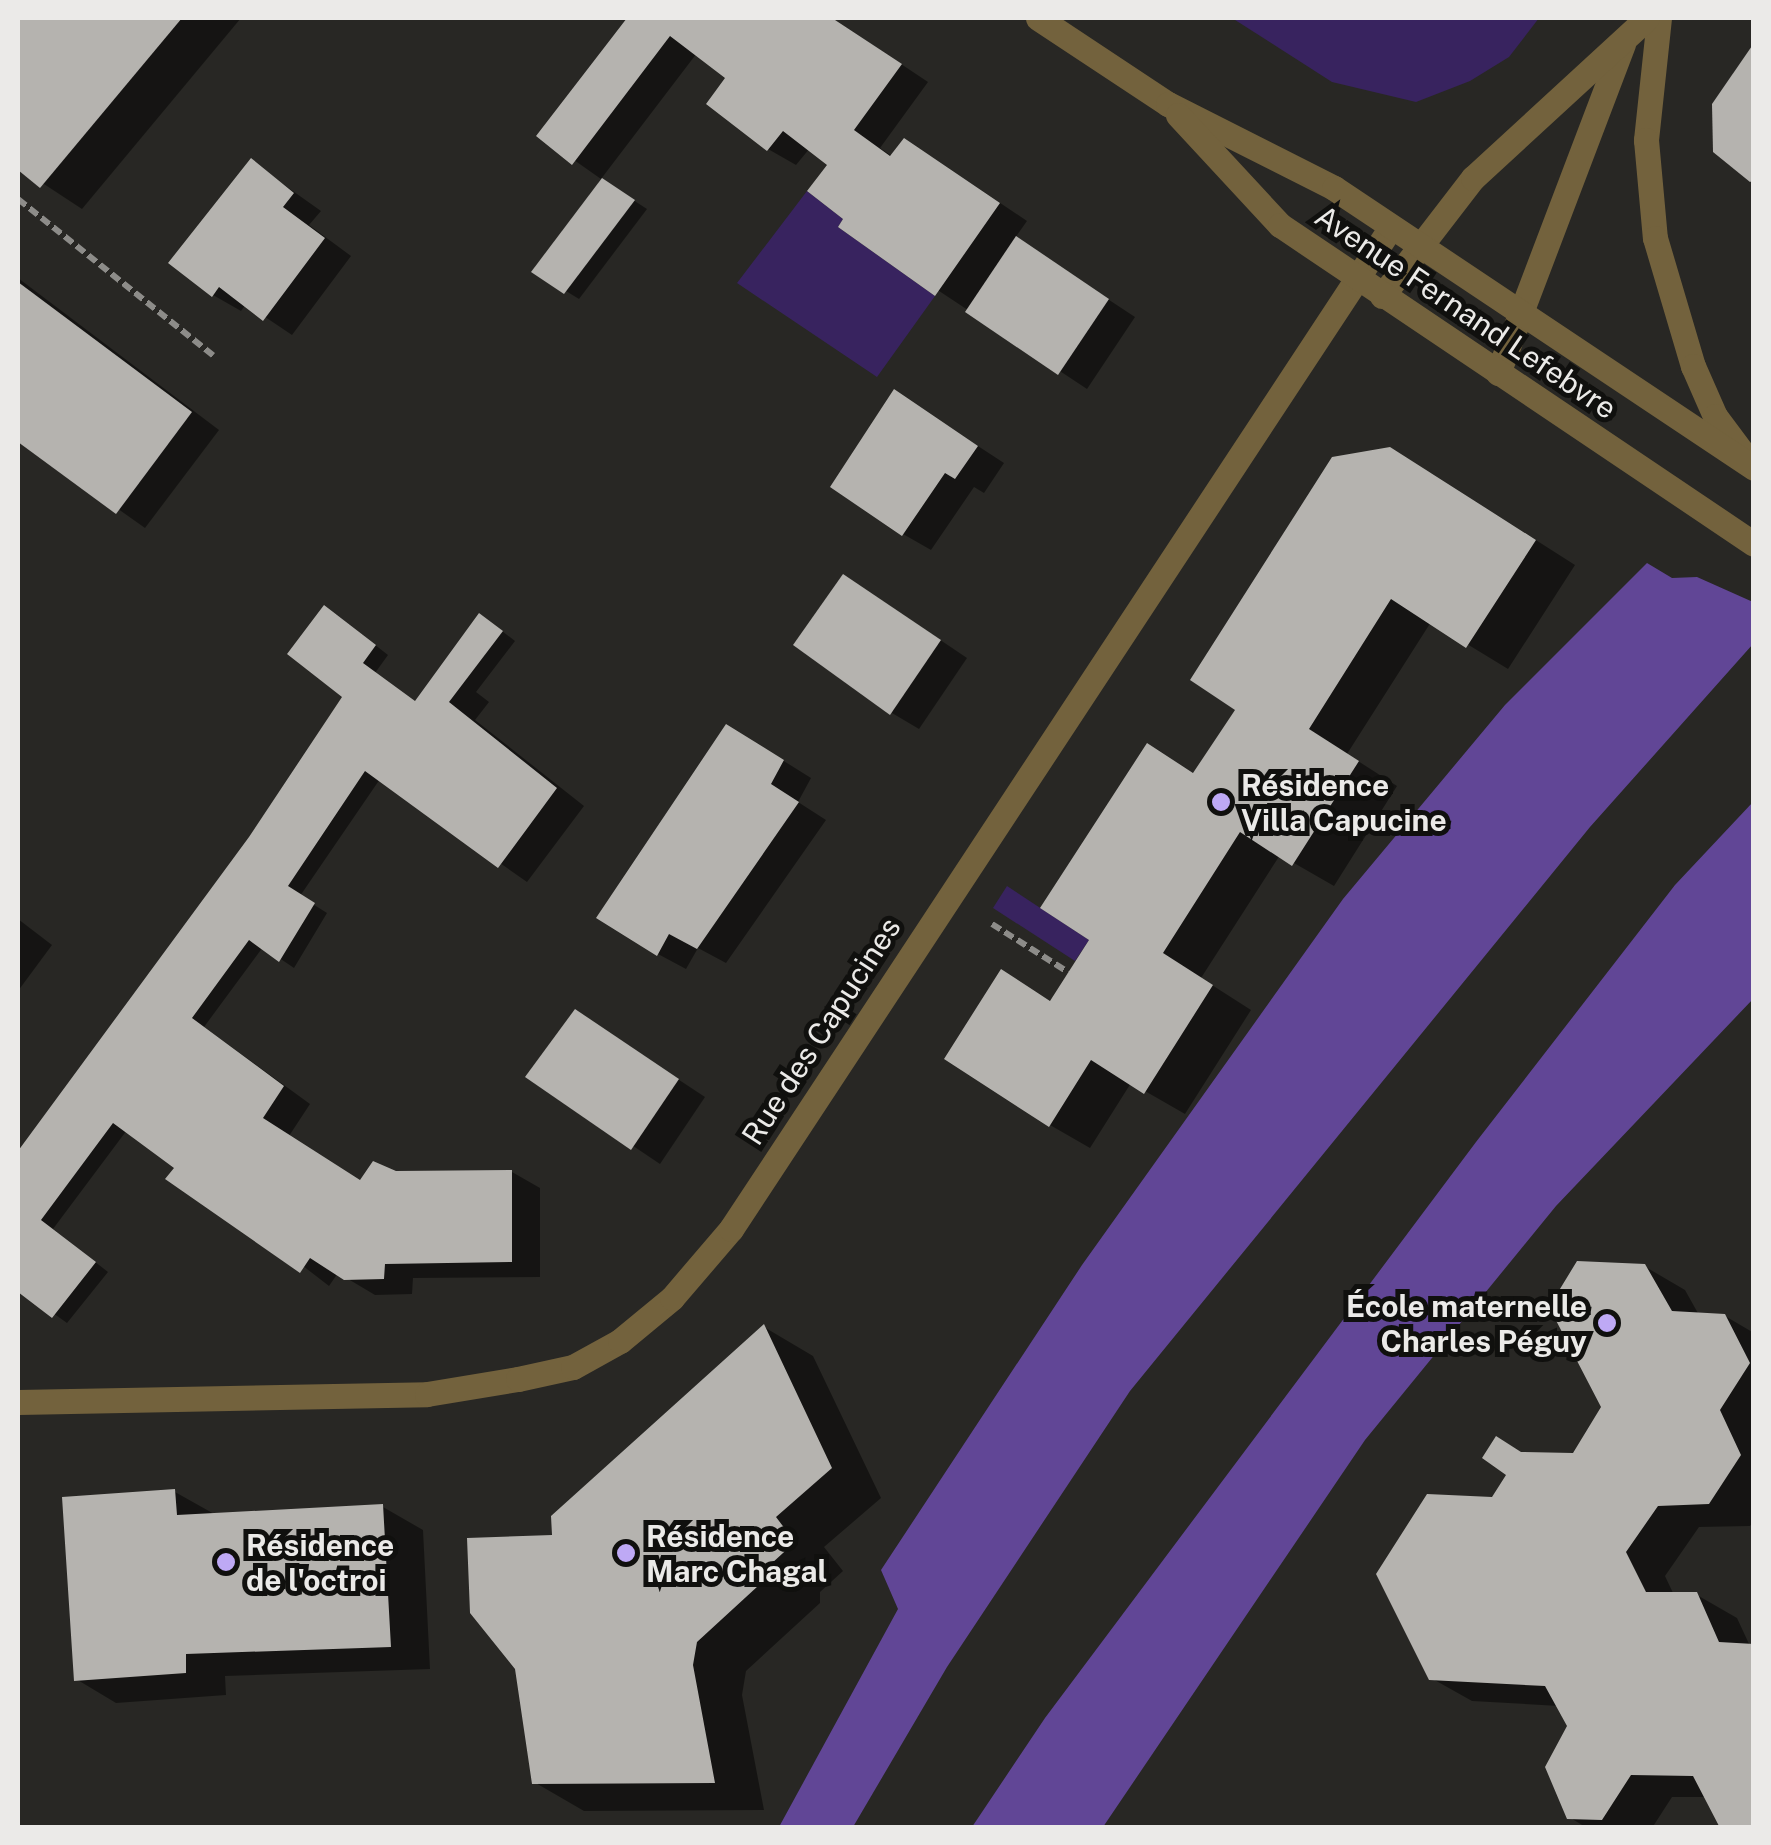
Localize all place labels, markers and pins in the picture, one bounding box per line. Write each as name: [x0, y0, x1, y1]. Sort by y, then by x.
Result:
place label: Résidence Villa Capucine: [1241, 767, 1447, 838]
marker: Résidence Villa Capucine: [1210, 791, 1232, 813]
place label: École maternelle Charles Péguy: [1346, 1288, 1587, 1358]
marker: École maternelle Charles Péguy: [1596, 1312, 1618, 1334]
place label: Résidence Marc Chagal: [646, 1518, 827, 1588]
place label: Résidence de l'octroi: [246, 1527, 394, 1598]
marker: Résidence Marc Chagal: [615, 1542, 637, 1564]
marker: Résidence de l'octroi: [215, 1551, 237, 1573]

